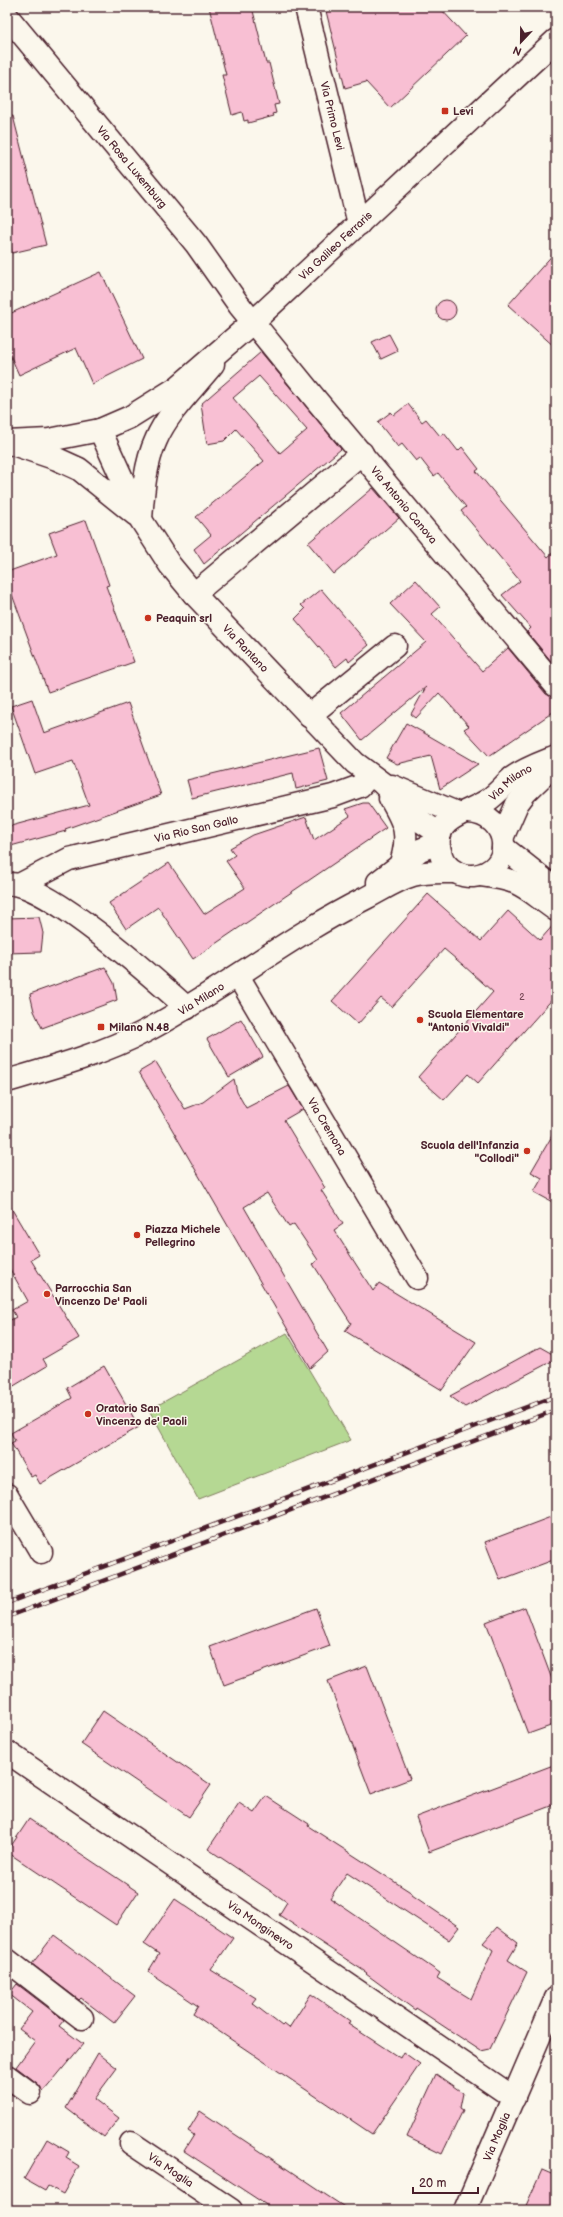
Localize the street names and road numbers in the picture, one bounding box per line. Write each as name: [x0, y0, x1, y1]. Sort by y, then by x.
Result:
street label: Via Primo Levi: [317, 80, 347, 152]
street label: Via Rosa Luxemburg: [94, 124, 169, 211]
street label: Via Galileo Ferraris: [296, 208, 375, 283]
street label: Via Antonio Canova: [368, 464, 440, 546]
street label: Via Rantano: [220, 622, 271, 675]
street label: Via Milano: [487, 762, 534, 804]
street label: Via Rio San Gallo: [153, 813, 240, 845]
street label: Via Milano: [176, 980, 227, 1018]
street label: Via Cremona: [305, 1096, 349, 1158]
street label: Via Monginevro: [225, 1898, 296, 1953]
street label: Via Moglia: [481, 2110, 513, 2163]
street label: Via Moglia: [145, 2150, 196, 2190]

